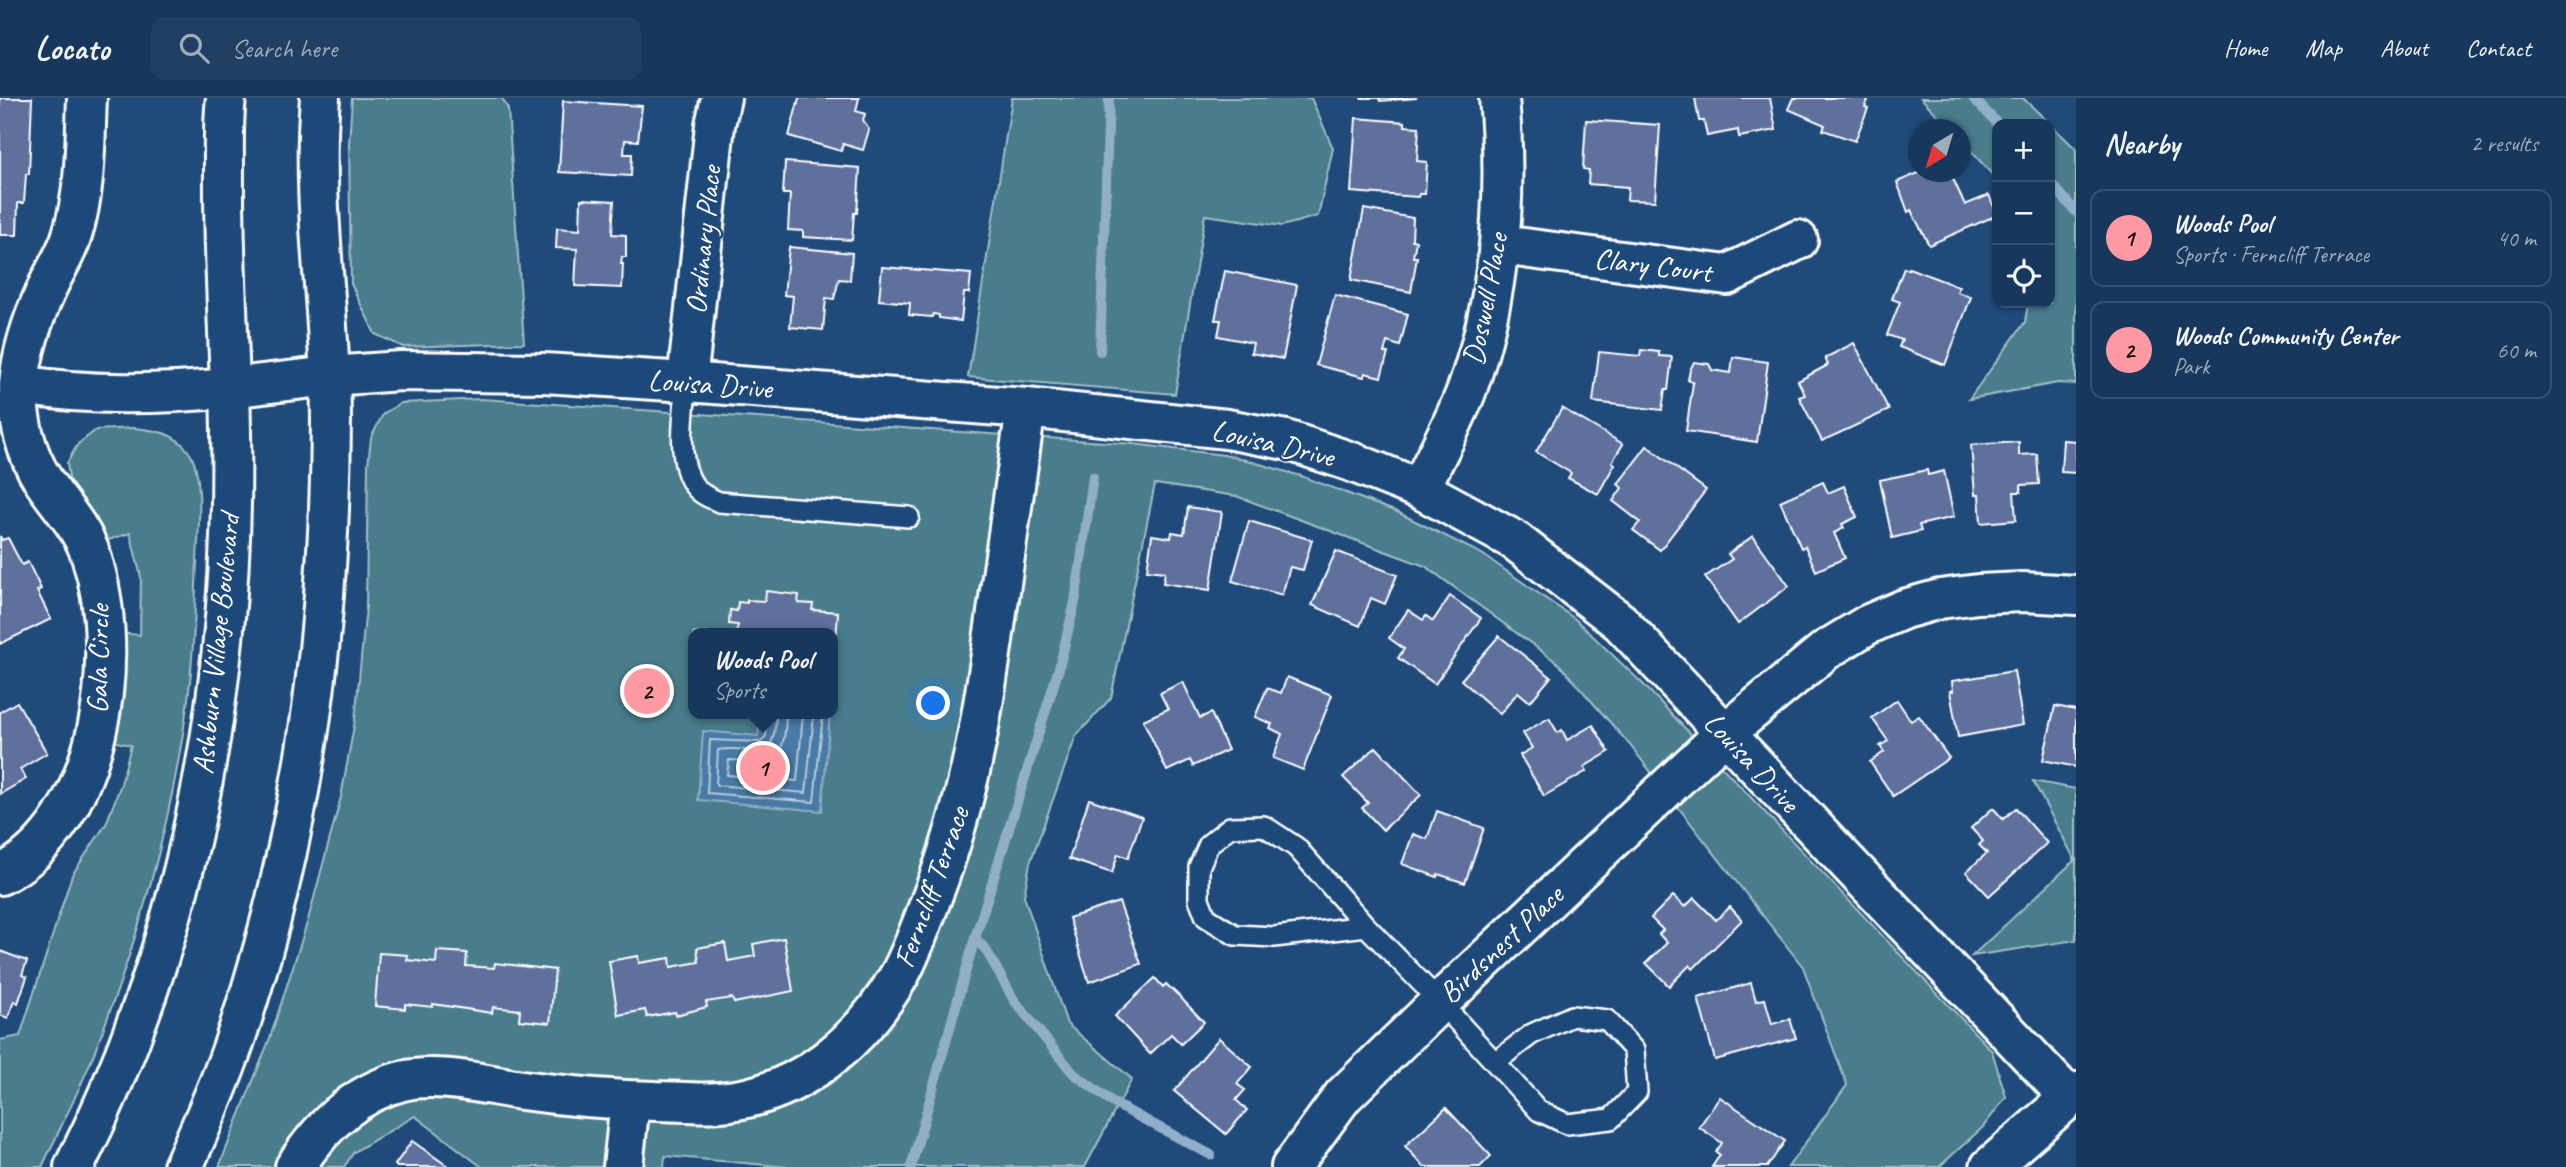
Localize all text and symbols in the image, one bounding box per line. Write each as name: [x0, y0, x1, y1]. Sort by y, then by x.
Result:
search box: [151, 17, 641, 80]
text: Locato: [35, 27, 109, 69]
icon: search: [175, 29, 213, 67]
text: Search here: [231, 32, 337, 65]
text: Home: [2224, 33, 2267, 63]
text: Map: [2305, 33, 2342, 63]
text: About: [2380, 33, 2428, 63]
text: Contact: [2466, 33, 2531, 63]
north arrow: [1908, 119, 1971, 182]
map controls: [1992, 119, 2055, 308]
button: +: [1992, 119, 2055, 182]
text: Nearby: [2104, 125, 2180, 163]
text: 2 results: [2471, 129, 2538, 158]
street label: Ordinary Place: [676, 162, 730, 316]
button: −: [1992, 182, 2055, 245]
text: Woods Pool: [2173, 207, 2272, 240]
text: 1: [2124, 224, 2134, 253]
text: 40 m: [2497, 224, 2536, 253]
street label: Doswell Place: [1454, 228, 1517, 368]
street label: Clary Court: [1592, 239, 1717, 291]
text: Sports · Ferncliff Terrace: [2173, 240, 2369, 269]
button: locate: [1992, 245, 2055, 308]
text: Woods Community Center: [2173, 319, 2398, 352]
text: 2: [2124, 336, 2134, 365]
text: 60 m: [2497, 336, 2536, 365]
text: Park: [2173, 352, 2209, 381]
street label: Louisa Drive: [647, 361, 775, 407]
street label: Louisa Drive: [1208, 411, 1340, 476]
street label: Ashburn Village Boulevard: [183, 508, 249, 776]
street label: Gala Circle: [78, 602, 118, 714]
popup: [688, 628, 838, 719]
text: Woods Pool: [714, 643, 812, 676]
pin: 2: [624, 665, 670, 717]
text: Sports: [714, 676, 765, 705]
your location: [916, 686, 950, 720]
street label: Louisa Drive: [1696, 704, 1810, 822]
pin: 1: [740, 742, 786, 794]
street label: Ferncliff Terrace: [884, 799, 978, 973]
street label: Birdsnest Place: [1431, 875, 1573, 1011]

